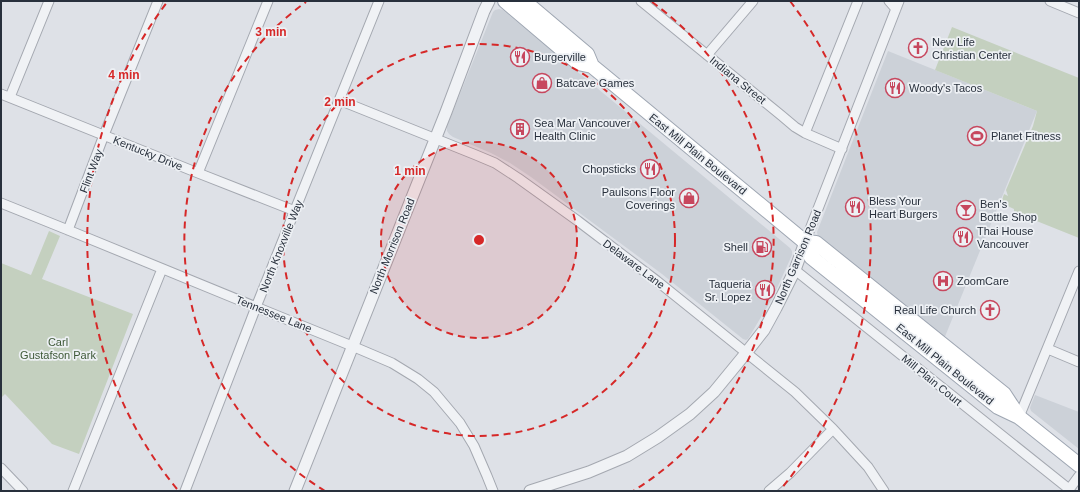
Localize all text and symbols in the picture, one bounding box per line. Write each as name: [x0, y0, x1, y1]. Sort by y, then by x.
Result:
text: 3 min: [255, 25, 287, 39]
place label: New Life Christian Center: [932, 36, 1012, 61]
church icon: New Life Christian Center: [907, 37, 929, 59]
restaurant icon: Burgerville: [509, 46, 531, 68]
place label: Burgerville: [534, 51, 586, 63]
street label: Indiana Street: [708, 54, 768, 106]
text: 4 min: [108, 68, 140, 82]
shop icon: Batcave Games: [531, 72, 553, 94]
place label: Batcave Games: [556, 77, 635, 89]
restaurant icon: Woody's Tacos: [884, 77, 906, 99]
place label: Woody's Tacos: [909, 82, 983, 94]
text: 2 min: [324, 95, 356, 109]
street label: East Mill Plain Boulevard: [647, 111, 749, 197]
place label: Sea Mar Vancouver Health Clinic: [534, 117, 631, 142]
building icon: Sea Mar Vancouver Health Clinic: [509, 118, 531, 140]
sports icon: Planet Fitness: [966, 125, 988, 147]
place label: Planet Fitness: [991, 130, 1061, 142]
street label: Kentucky Drive: [111, 134, 185, 172]
street label: Flint Way: [77, 147, 105, 194]
restaurant icon: Chopsticks: [639, 158, 661, 180]
place label: Chopsticks: [582, 163, 637, 175]
text: 1 min: [394, 164, 426, 178]
place label: Paulsons Floor Coverings: [602, 186, 675, 211]
shop icon: Paulsons Floor Coverings: [678, 187, 700, 209]
place label: Bless Your Heart Burgers: [869, 195, 938, 220]
street label: North Morrison Road: [367, 196, 417, 296]
restaurant icon: Bless Your Heart Burgers: [844, 196, 866, 218]
street label: North Knoxville Way: [257, 198, 305, 294]
place label: Ben's Bottle Shop: [980, 198, 1037, 223]
bar icon: Ben's Bottle Shop: [955, 199, 977, 221]
street label: North Garrison Road: [773, 208, 823, 306]
place label: Thai House Vancouver: [977, 225, 1033, 250]
restaurant icon: Thai House Vancouver: [952, 226, 974, 248]
centre of rings: [472, 233, 486, 247]
fuel station icon: Shell: [751, 236, 773, 258]
street label: Delaware Lane: [601, 237, 667, 291]
place label: Shell: [724, 241, 748, 253]
hospital icon: ZoomCare: [932, 270, 954, 292]
place label: ZoomCare: [957, 275, 1009, 287]
place label: Taqueria Sr. Lopez: [705, 278, 752, 303]
restaurant icon: Taqueria Sr. Lopez: [754, 279, 776, 301]
street label: Tennessee Lane: [234, 293, 314, 335]
church icon: Real Life Church: [979, 299, 1001, 321]
place label: Real Life Church: [894, 304, 976, 316]
street label: East Mill Plain Boulevard: [894, 321, 996, 407]
park label: Carl Gustafson Park: [20, 336, 96, 361]
street label: Mill Plain Court: [899, 352, 965, 408]

